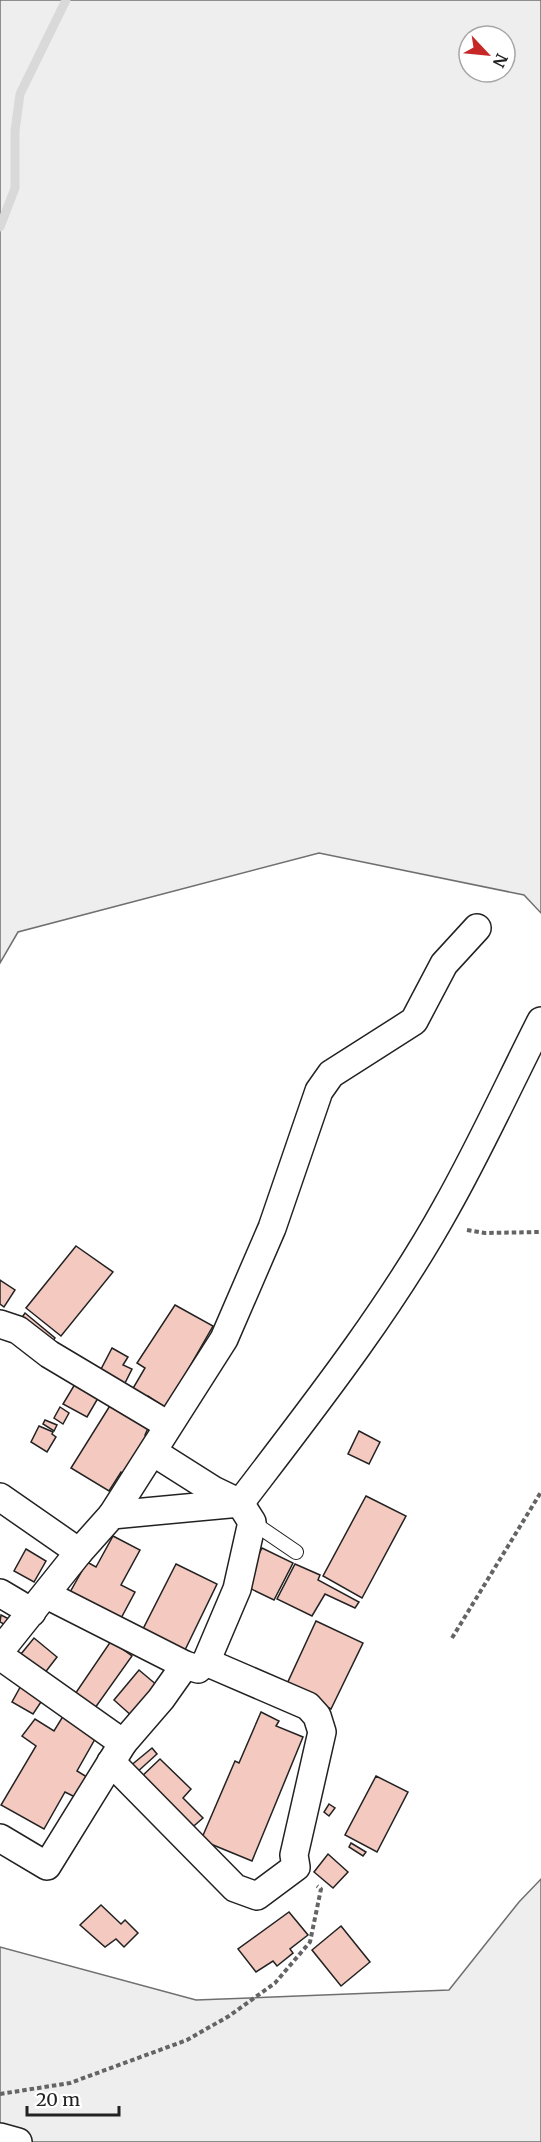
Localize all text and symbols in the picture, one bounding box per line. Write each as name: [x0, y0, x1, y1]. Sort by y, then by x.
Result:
north arrow: [457, 24, 517, 84]
text: N: [489, 51, 512, 71]
scale bar: [27, 2079, 118, 2117]
text: 20 m: [36, 2088, 80, 2111]

